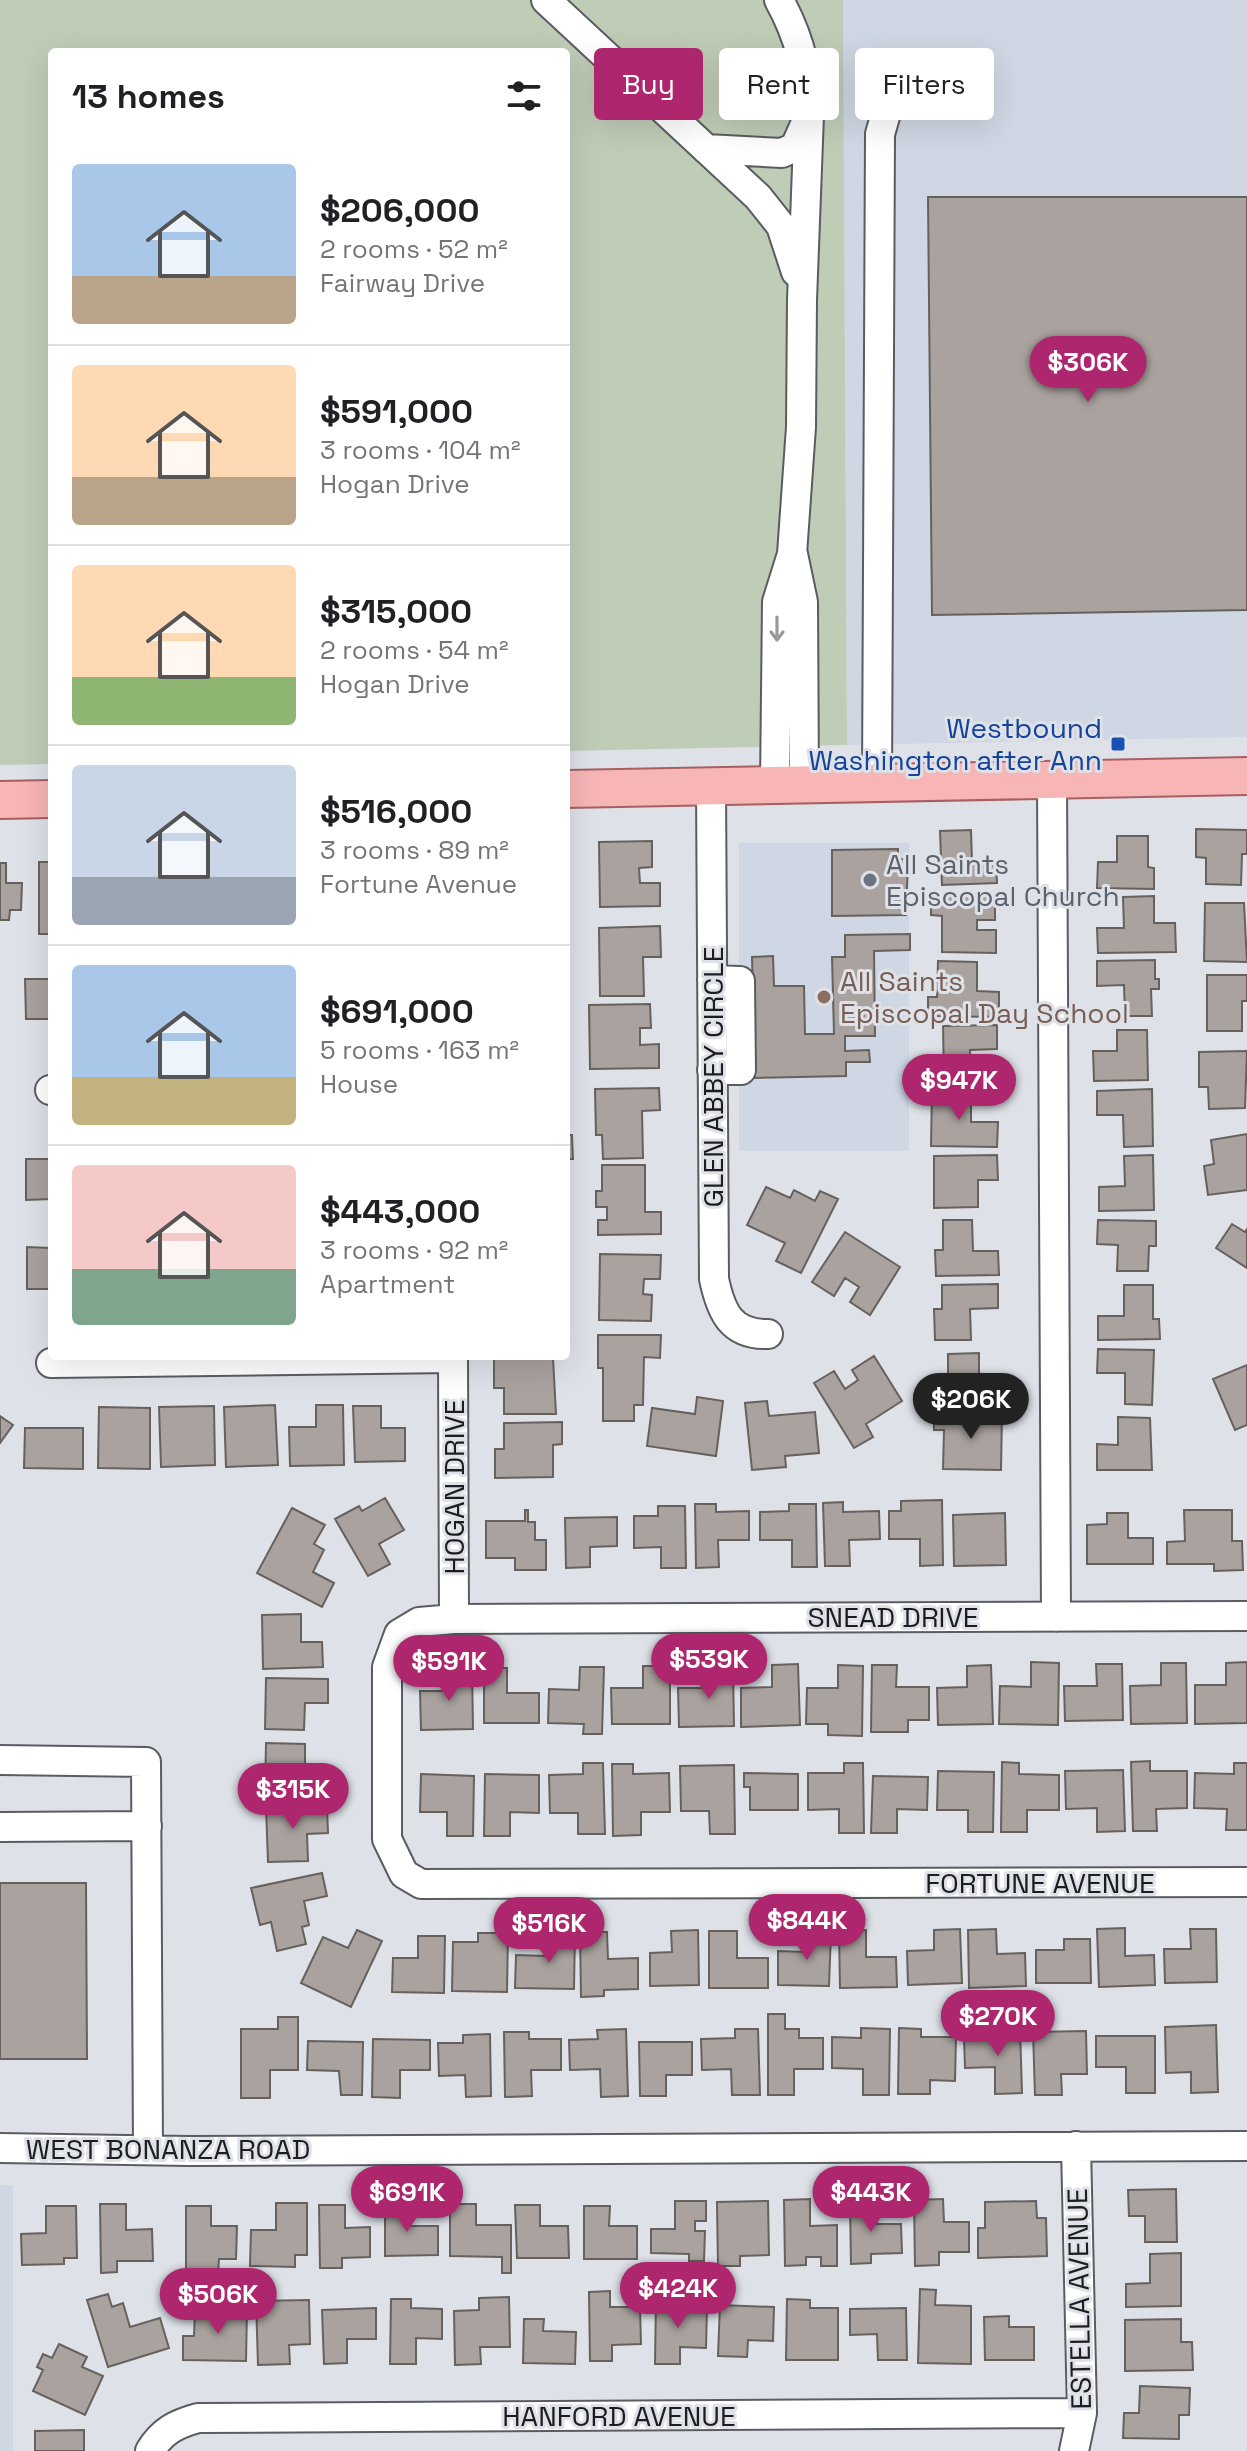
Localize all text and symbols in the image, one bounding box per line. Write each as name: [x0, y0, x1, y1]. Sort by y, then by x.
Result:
chip: Buy: [594, 48, 703, 120]
chip: Rent: [719, 48, 839, 120]
chip: Filters: [855, 48, 994, 120]
icon: filters: [502, 74, 546, 118]
text: 13 homes: [72, 75, 225, 118]
text: $206,000: [320, 189, 479, 232]
icon: home: [136, 196, 232, 292]
text: 2 rooms · 52 m²: [320, 232, 508, 266]
text: Fairway Drive: [320, 266, 485, 300]
pin: $306K: [1032, 336, 1144, 404]
text: $306K: [1048, 345, 1128, 379]
text: $591,000: [320, 390, 473, 433]
icon: home: [136, 397, 232, 493]
text: 3 rooms · 104 m²: [320, 433, 521, 467]
text: Hogan Drive: [320, 467, 470, 501]
text: $315,000: [320, 590, 472, 633]
icon: home: [136, 597, 232, 693]
one-way arrow: [769, 615, 785, 642]
text: 2 rooms · 54 m²: [320, 633, 509, 667]
text: Hogan Drive: [320, 667, 470, 701]
place label: Westbound Washington after Ann: [808, 710, 1102, 778]
marker: Westbound Washington after Ann: [1109, 735, 1127, 753]
text: $516,000: [320, 790, 472, 833]
icon: home: [136, 797, 232, 893]
text: 3 rooms · 89 m²: [320, 833, 509, 867]
place label: All Saints Episcopal Church: [886, 846, 1120, 914]
text: Fortune Avenue: [320, 867, 517, 901]
marker: All Saints Episcopal Church: [861, 871, 879, 889]
street label: GLEN ABBEY CIRCLE: [695, 947, 731, 1207]
place label: All Saints Episcopal Day School: [840, 963, 1129, 1031]
marker: All Saints Episcopal Day School: [815, 988, 833, 1006]
text: $691,000: [320, 990, 474, 1033]
icon: home: [136, 997, 232, 1093]
text: 5 rooms · 163 m²: [320, 1033, 519, 1067]
pin: $947K: [903, 1054, 1015, 1122]
text: $947K: [920, 1063, 998, 1097]
text: House: [320, 1067, 398, 1101]
text: $443,000: [320, 1190, 480, 1233]
icon: home: [136, 1197, 232, 1293]
text: 3 rooms · 92 m²: [320, 1233, 508, 1267]
text: Apartment: [320, 1267, 455, 1301]
pin: $206K: [915, 1373, 1027, 1441]
text: $206K: [931, 1382, 1011, 1416]
street label: HOGAN DRIVE: [436, 1399, 472, 1575]
street label: SNEAD DRIVE: [807, 1599, 979, 1635]
pin: $539K: [653, 1633, 765, 1701]
pin: $591K: [393, 1635, 505, 1703]
text: $539K: [669, 1642, 749, 1676]
text: $591K: [411, 1644, 487, 1678]
pin: $315K: [237, 1763, 349, 1831]
text: $315K: [256, 1772, 330, 1806]
street label: FORTUNE AVENUE: [925, 1865, 1155, 1901]
pin: $844K: [751, 1894, 863, 1962]
pin: $516K: [493, 1897, 605, 1965]
text: $844K: [767, 1903, 847, 1937]
text: $516K: [512, 1906, 586, 1940]
pin: $270K: [942, 1990, 1054, 2058]
text: $270K: [959, 1999, 1037, 2033]
street label: WEST BONANZA ROAD: [26, 2131, 310, 2167]
pin: $691K: [351, 2166, 463, 2234]
pin: $443K: [815, 2166, 927, 2234]
text: $691K: [369, 2175, 445, 2209]
text: $443K: [831, 2175, 911, 2209]
street label: ESTELLA AVENUE: [1059, 2188, 1099, 2410]
pin: $424K: [622, 2262, 734, 2330]
pin: $506K: [162, 2268, 274, 2336]
text: $424K: [638, 2271, 718, 2305]
text: $506K: [178, 2277, 258, 2311]
street label: HANFORD AVENUE: [502, 2398, 736, 2434]

